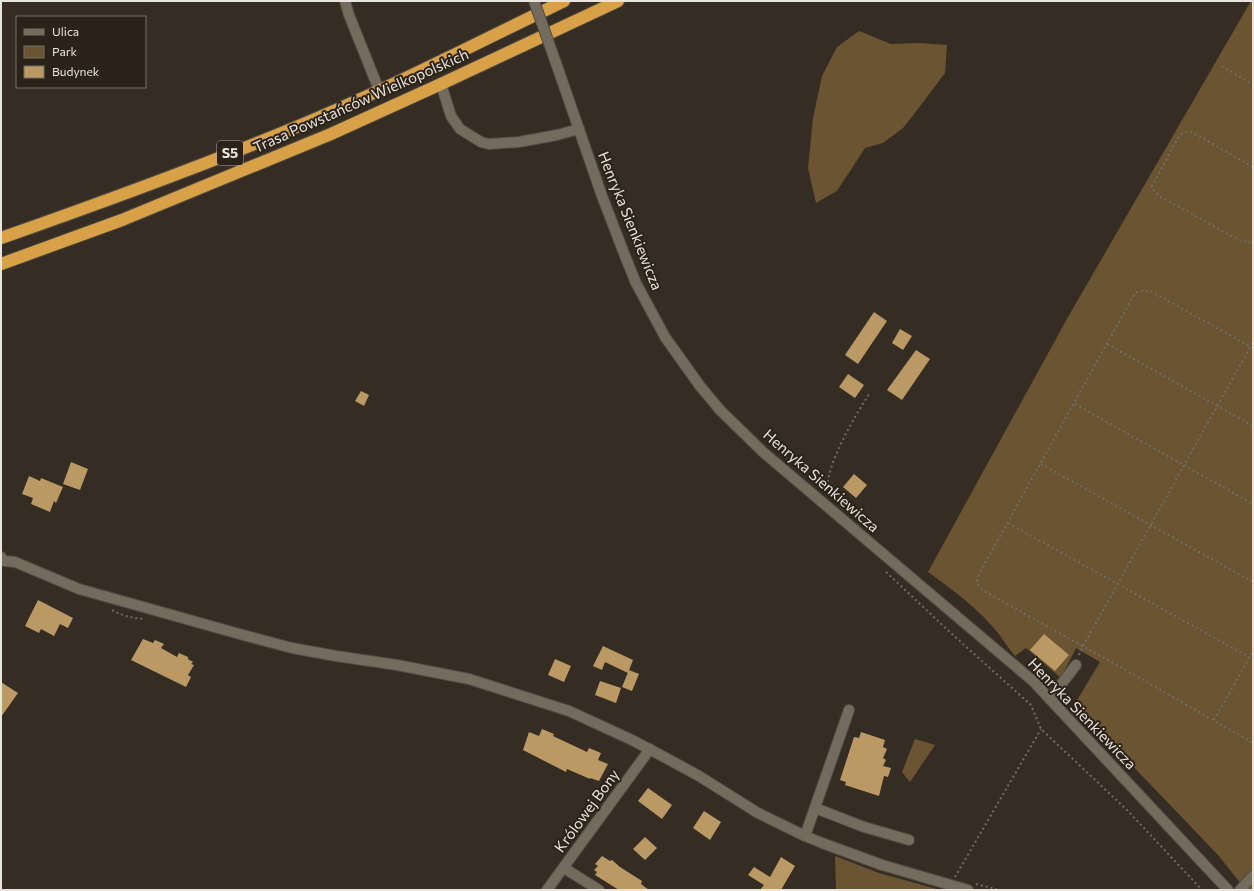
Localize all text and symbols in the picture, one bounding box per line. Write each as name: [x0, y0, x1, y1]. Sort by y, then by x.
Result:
legend: [16, 16, 146, 88]
text: Ulica: [52, 24, 79, 38]
text: Park: [52, 44, 78, 58]
street label: Trasa Powstańców Wielkopolskich: [250, 44, 471, 156]
text: Budynek: [52, 64, 100, 78]
road number: S5: [217, 141, 243, 165]
street label: Henryka Sienkiewicza: [595, 149, 667, 293]
street label: Henryka Sienkiewicza: [760, 425, 883, 536]
street label: Henryka Sienkiewicza: [1025, 654, 1141, 773]
street label: Królowej Bony: [550, 765, 623, 856]

